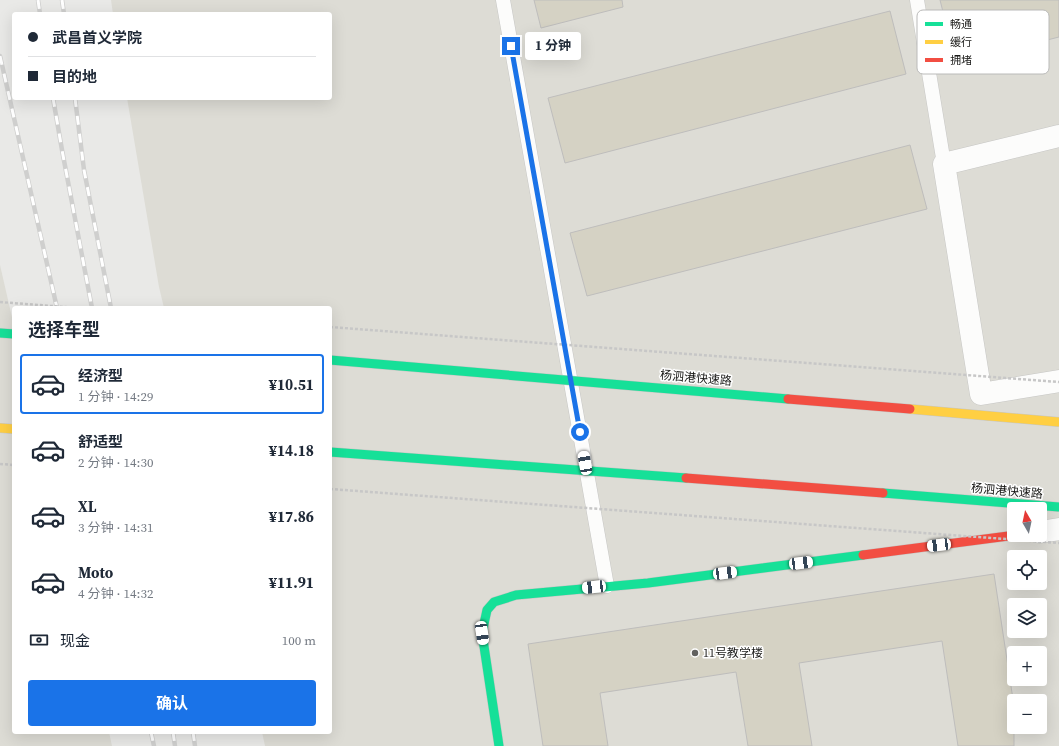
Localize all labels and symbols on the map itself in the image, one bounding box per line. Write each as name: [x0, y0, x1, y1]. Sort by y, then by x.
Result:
legend: [917, 10, 1049, 74]
text: 畅通: [950, 17, 972, 32]
callout: 1 分钟: [525, 32, 581, 60]
text: 缓行: [950, 35, 972, 50]
route end: [502, 37, 520, 55]
text: 拥堵: [950, 53, 972, 68]
street label: 杨泗港快速路: [659, 367, 733, 389]
route start: [571, 423, 589, 441]
car: [577, 450, 593, 476]
street label: 杨泗港快速路: [970, 480, 1044, 502]
north arrow: [1007, 502, 1047, 542]
car: [926, 538, 952, 552]
car: [788, 556, 814, 570]
car: [712, 566, 738, 580]
car: [581, 580, 607, 594]
car: [474, 620, 490, 646]
place label: 11号教学楼: [703, 645, 763, 661]
marker: 11号教学楼: [690, 648, 700, 658]

